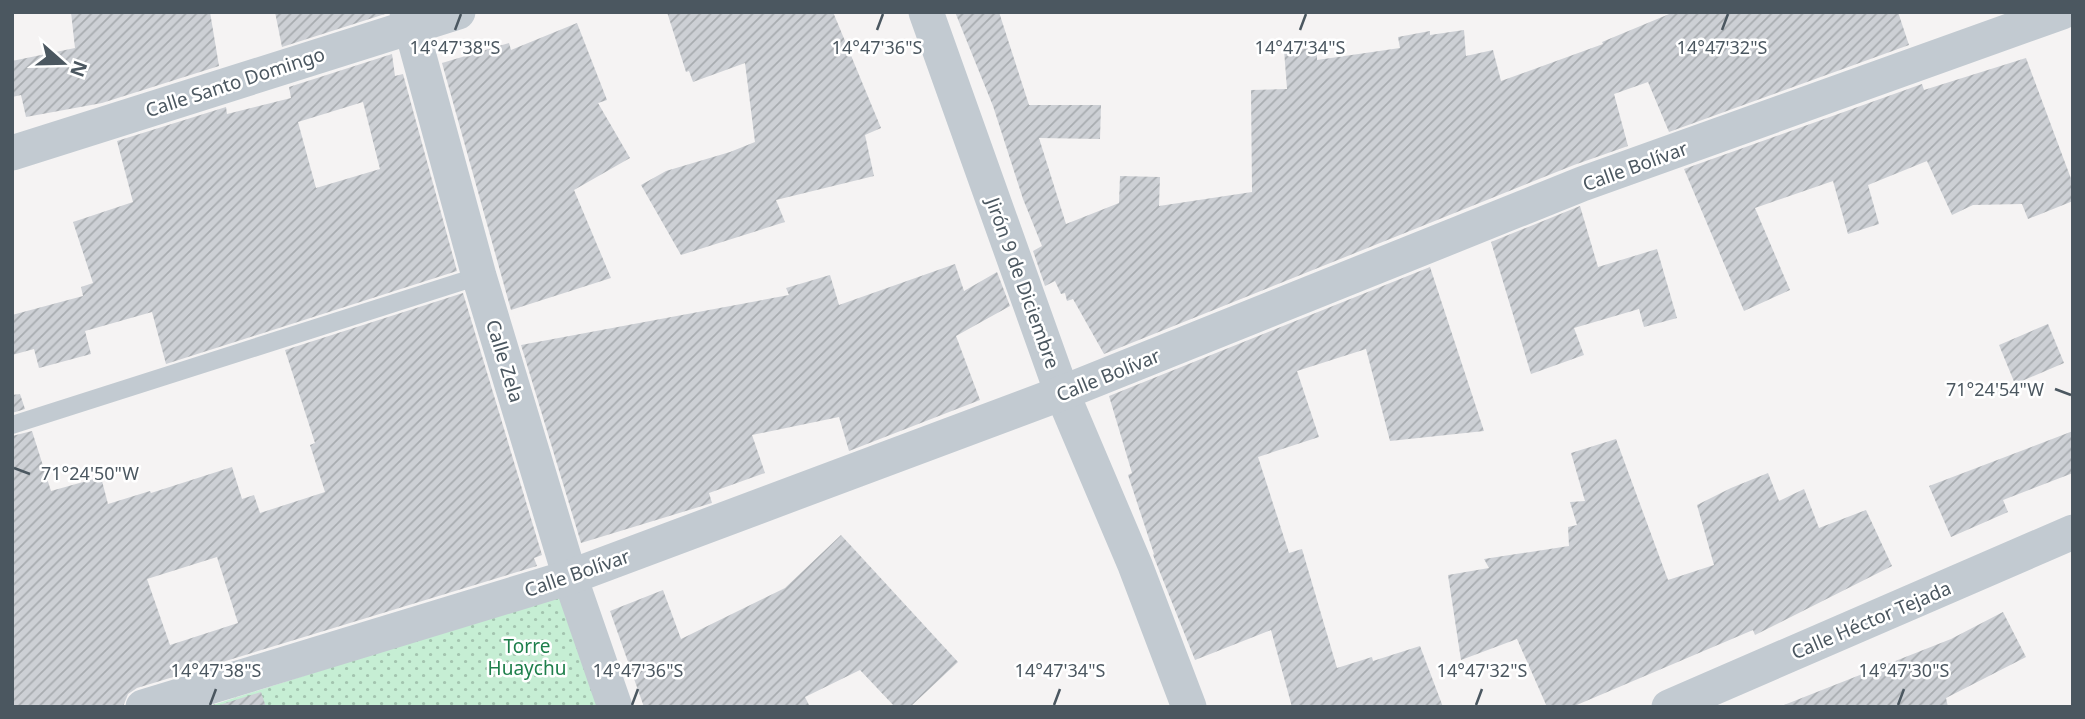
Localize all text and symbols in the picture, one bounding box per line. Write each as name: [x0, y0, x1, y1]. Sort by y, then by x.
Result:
north arrow: [28, 28, 98, 98]
text: 14°47'38"S: [410, 35, 500, 59]
text: 14°47'36"S: [832, 35, 922, 59]
text: 14°47'34"S: [1255, 35, 1345, 59]
text: 14°47'32"S: [1677, 35, 1767, 59]
street label: Calle Santo Domingo: [142, 41, 328, 123]
text: N: [64, 57, 94, 81]
street label: Calle Bolívar: [1579, 135, 1691, 197]
street label: Jirón 9 de Diciembre: [979, 192, 1066, 372]
street label: Calle Zela: [480, 316, 530, 406]
street label: Calle Bolívar: [1052, 342, 1164, 408]
text: 71°24'54"W: [1946, 377, 2044, 401]
text: 71°24'50"W: [41, 461, 139, 485]
street label: Calle Bolívar: [521, 543, 633, 603]
street label: Calle Héctor Tejada: [1787, 575, 1955, 665]
park label: Torre Huaychu: [488, 633, 566, 681]
text: 14°47'38"S: [171, 658, 261, 682]
text: 14°47'36"S: [593, 658, 683, 682]
text: 14°47'34"S: [1015, 658, 1105, 682]
text: 14°47'32"S: [1437, 658, 1527, 682]
text: 14°47'30"S: [1859, 658, 1949, 682]

